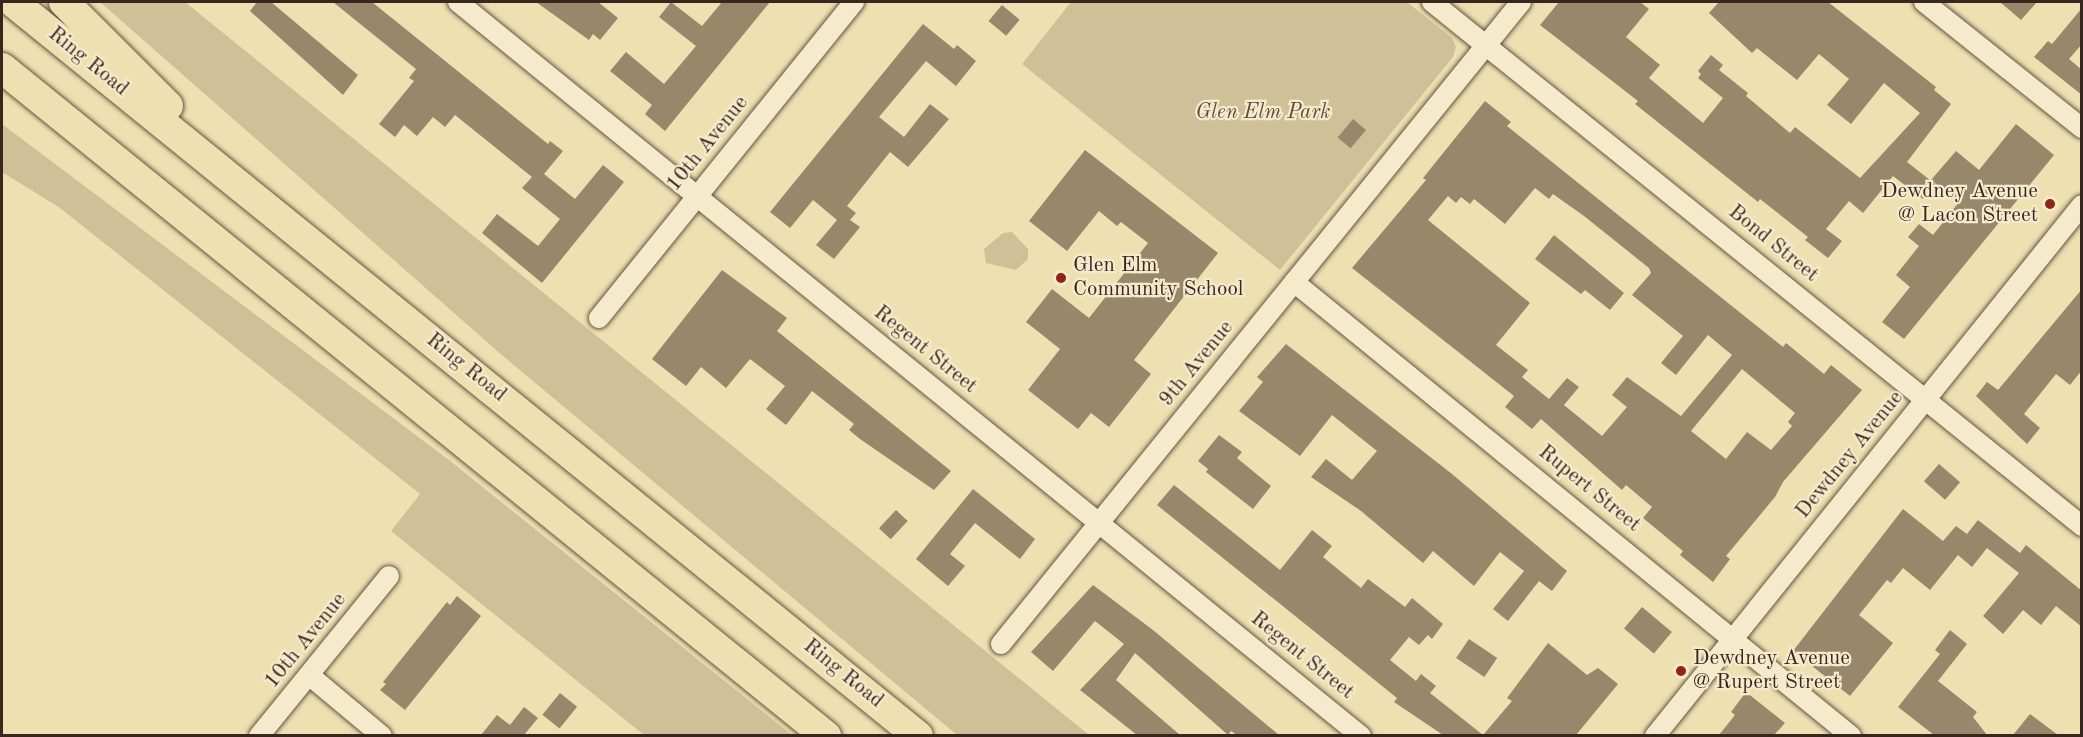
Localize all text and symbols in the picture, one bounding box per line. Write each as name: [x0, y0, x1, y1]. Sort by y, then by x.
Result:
street label: Ring Road: [43, 22, 133, 102]
street label: 10th Avenue: [662, 91, 754, 197]
park label: Glen Elm Park: [1195, 100, 1331, 126]
place label: Dewdney Avenue @ Lacon Street: [1881, 179, 2038, 229]
marker: Dewdney Avenue @ Lacon Street: [2043, 197, 2057, 211]
street label: Bond Street: [1723, 200, 1823, 288]
place label: Glen Elm Community School: [1073, 253, 1244, 303]
marker: Glen Elm Community School: [1054, 271, 1068, 285]
street label: Regent Street: [868, 301, 982, 399]
street label: 9th Avenue: [1155, 316, 1239, 412]
street label: Ring Road: [421, 328, 511, 408]
street label: Dewdney Avenue: [1791, 386, 1909, 524]
street label: Rupert Street: [1533, 440, 1645, 538]
street label: 10th Avenue: [260, 588, 352, 694]
street label: Regent Street: [1245, 607, 1359, 705]
street label: Ring Road: [798, 634, 888, 714]
place label: Dewdney Avenue @ Rupert Street: [1693, 646, 1850, 696]
marker: Dewdney Avenue @ Rupert Street: [1674, 664, 1688, 678]

